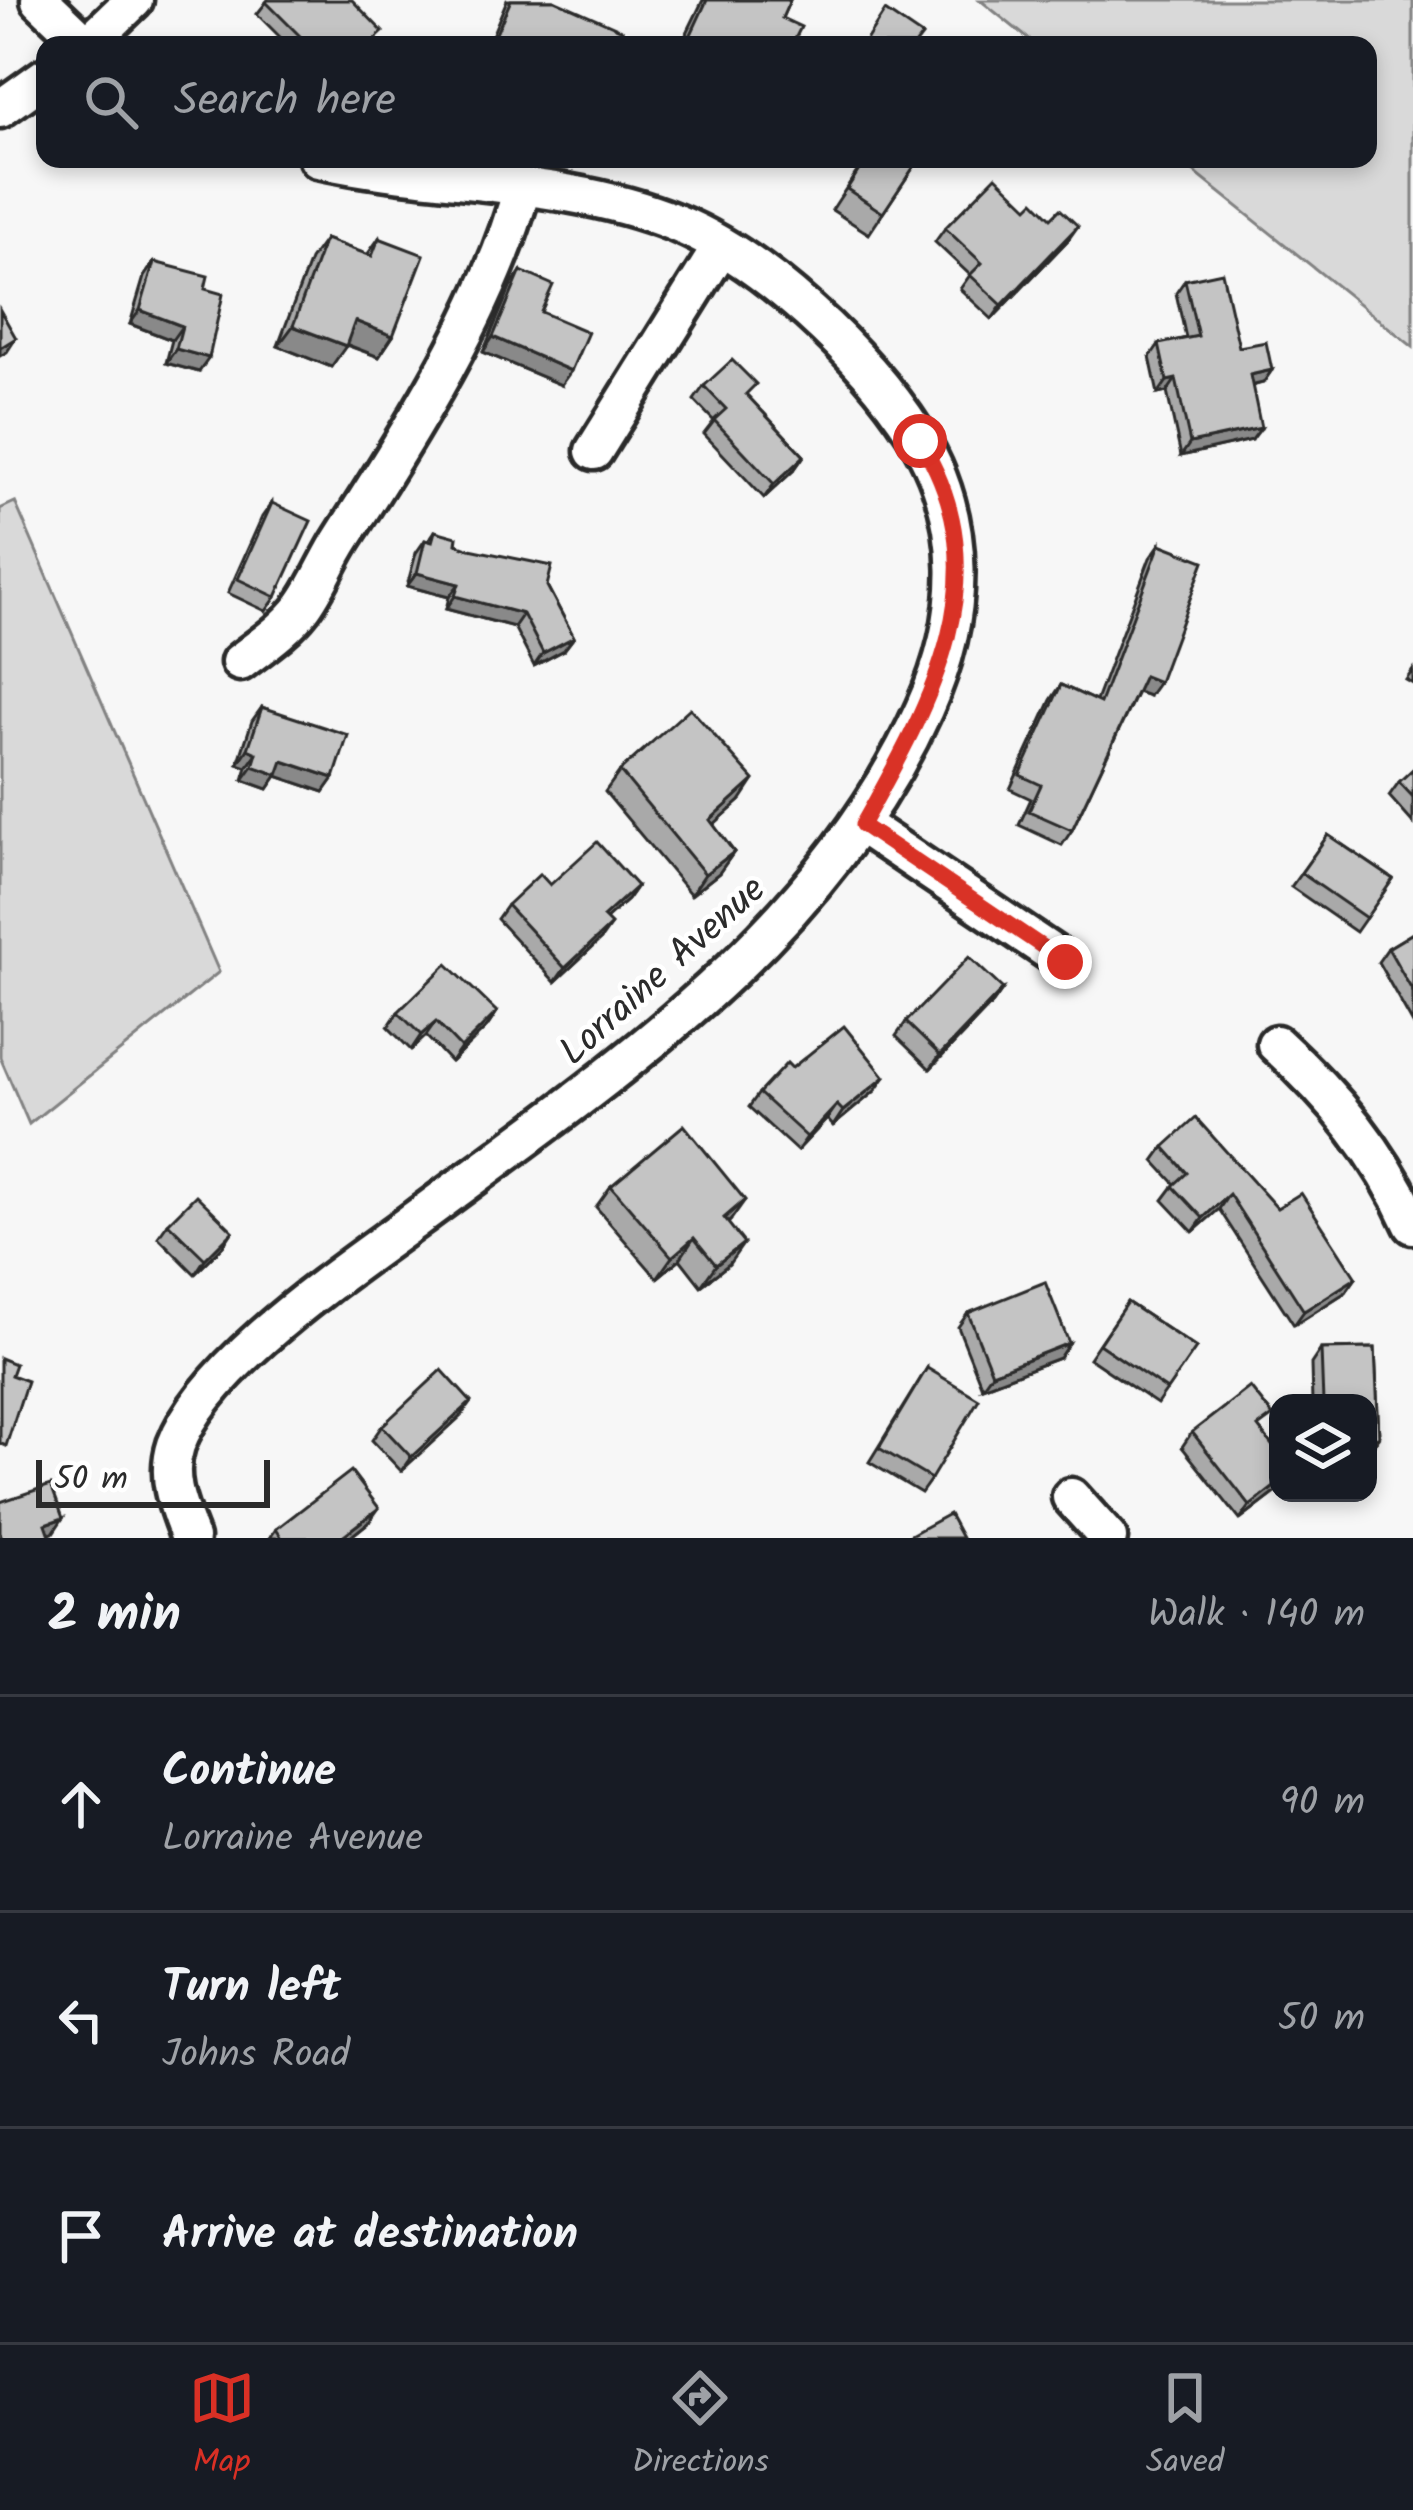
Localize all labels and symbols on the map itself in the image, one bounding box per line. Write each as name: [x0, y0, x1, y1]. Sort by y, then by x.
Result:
route start: [893, 414, 947, 468]
street label: Lorraine Avenue: [546, 862, 781, 1082]
route end: [1038, 935, 1092, 989]
scale bar: [36, 1454, 270, 1507]

